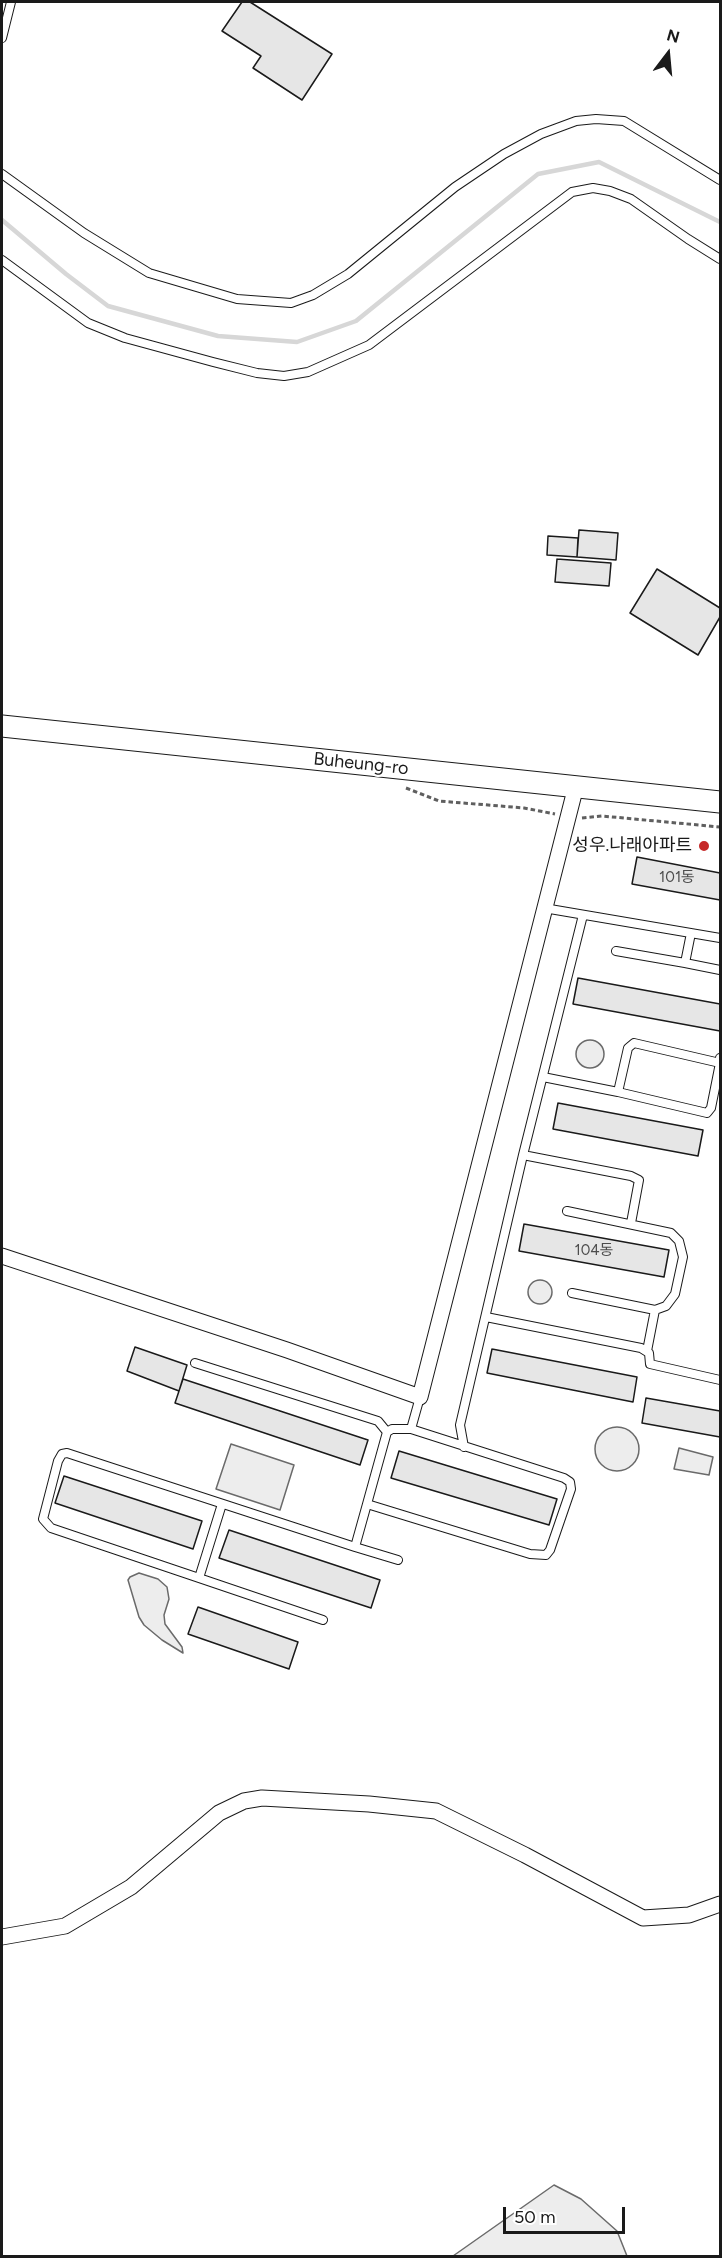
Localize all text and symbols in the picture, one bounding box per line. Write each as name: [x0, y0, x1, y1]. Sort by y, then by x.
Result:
north arrow: [638, 24, 698, 84]
text: N: [665, 25, 682, 47]
street label: Buheung-ro: [312, 748, 410, 780]
place label: 성우.나래아파트: [572, 835, 692, 857]
marker: 성우.나래아파트: [697, 839, 711, 853]
house number: 101동: [659, 869, 695, 887]
house number: 104동: [575, 1242, 613, 1260]
scale bar: [506, 2195, 628, 2233]
text: 50 m: [514, 2206, 556, 2228]

